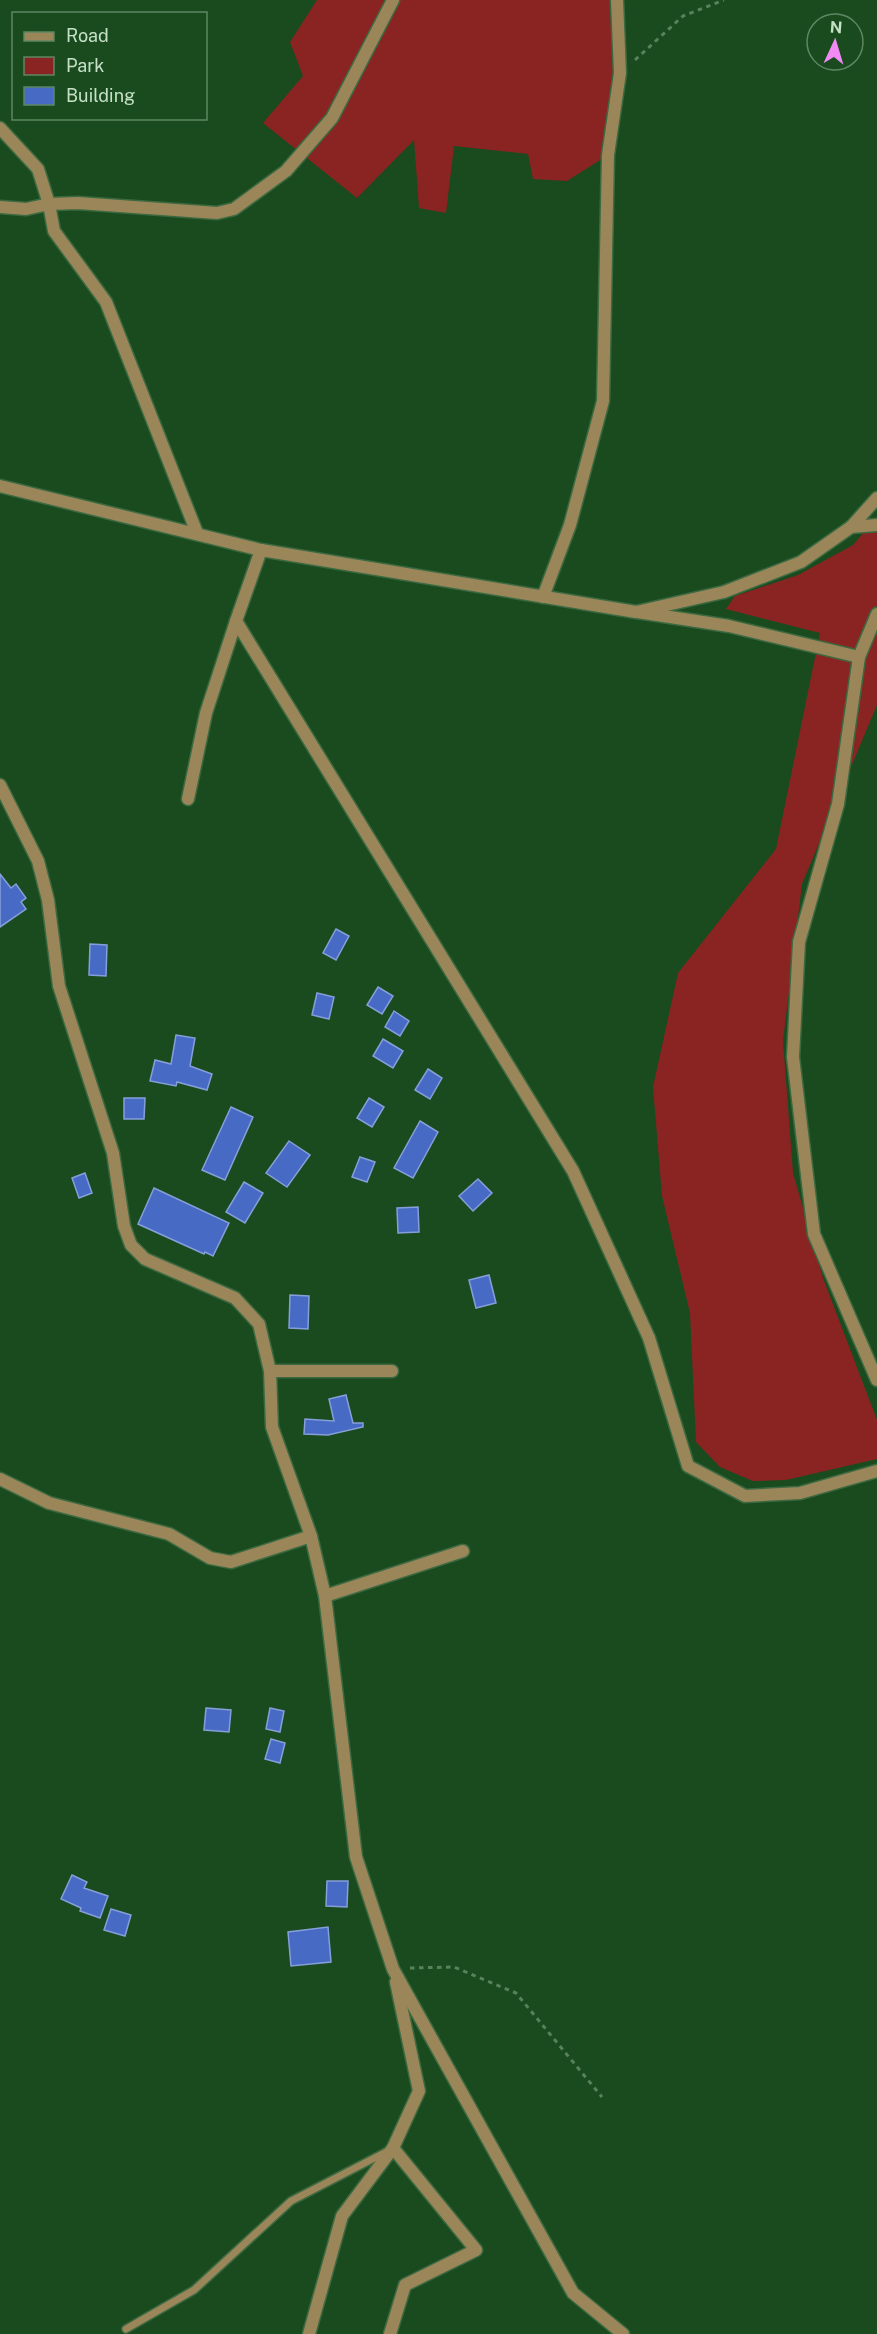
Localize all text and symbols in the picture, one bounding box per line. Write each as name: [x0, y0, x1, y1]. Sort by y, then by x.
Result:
legend: [12, 12, 207, 120]
north arrow: [805, 12, 865, 72]
text: N: [829, 18, 843, 37]
text: Road: [66, 25, 109, 46]
text: Park: [66, 55, 104, 76]
text: Building: [66, 85, 135, 106]

